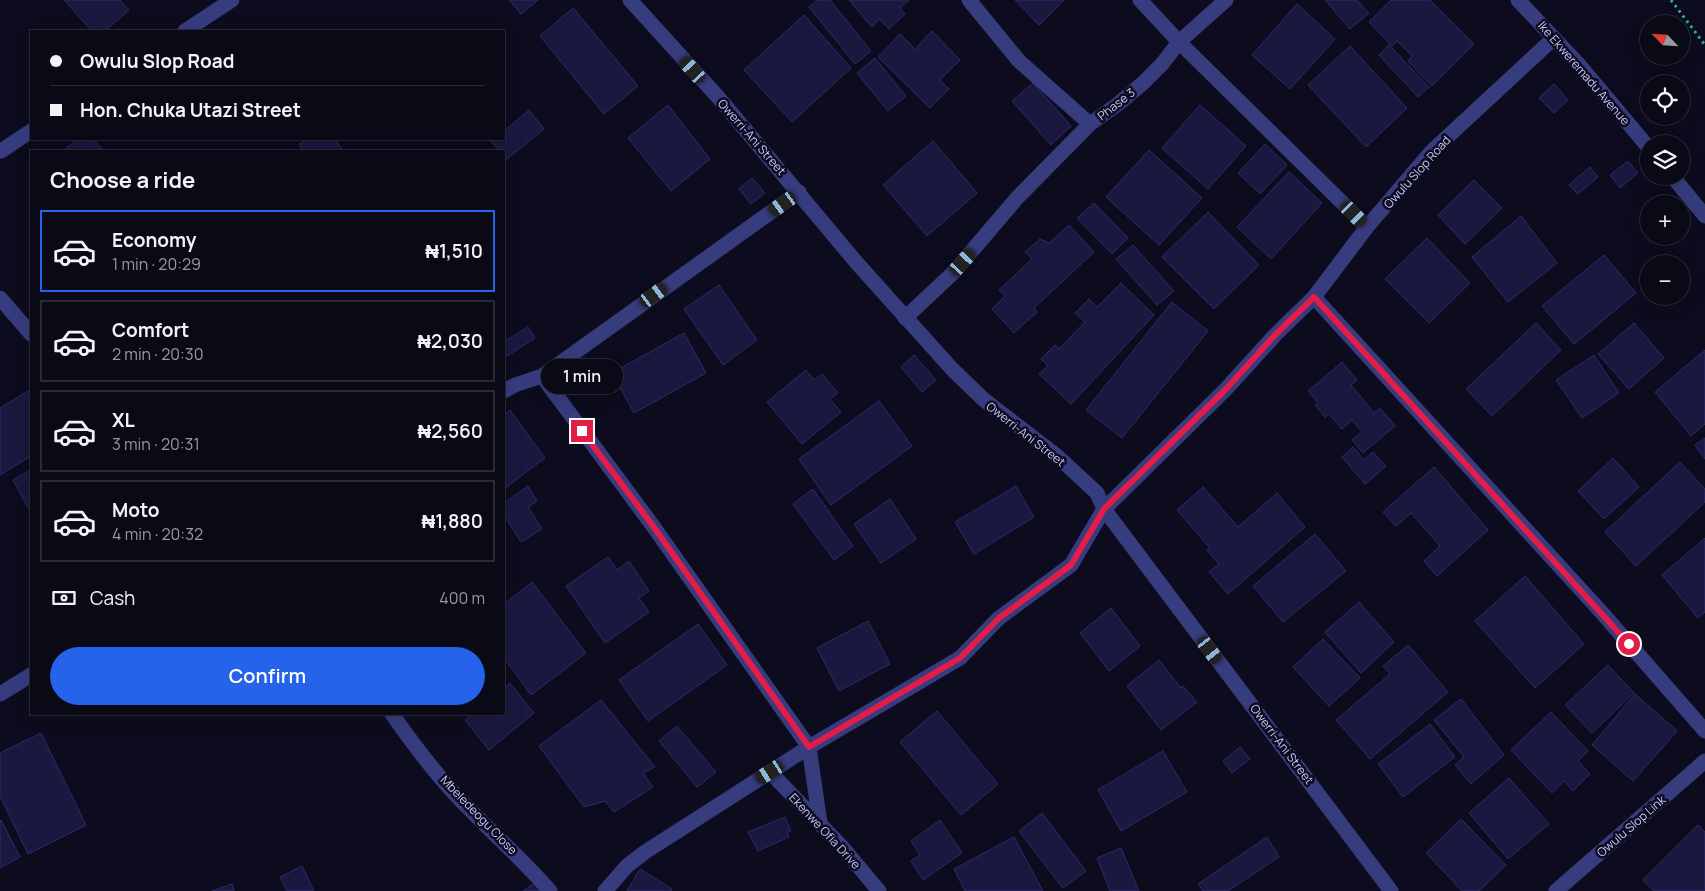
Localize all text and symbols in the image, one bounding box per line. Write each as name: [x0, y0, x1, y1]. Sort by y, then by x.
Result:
north arrow: [1640, 15, 1690, 65]
map controls: [1640, 15, 1690, 305]
street label: Ike Ekweremadu Avenue: [1534, 17, 1634, 129]
text: Owulu Slop Road: [80, 48, 234, 74]
car: [677, 54, 708, 86]
button: locate: [1640, 75, 1690, 125]
street label: Phase 3: [1094, 84, 1138, 124]
street label: Owerri-Ani Street: [714, 95, 790, 179]
text: Hon. Chuka Utazi Street: [80, 97, 301, 123]
street label: Owulu Slop Road: [1380, 132, 1454, 212]
button: layers: [1640, 135, 1690, 185]
text: Choose a ride: [50, 165, 195, 195]
car: [766, 189, 799, 219]
button: +: [1640, 195, 1690, 245]
car: [1338, 198, 1369, 230]
text: Economy: [112, 227, 196, 253]
icon: car: [52, 229, 97, 274]
text: ₦1,510: [425, 238, 483, 264]
car: [947, 246, 978, 278]
text: 1 min · 20:29: [112, 253, 201, 275]
button: −: [1640, 255, 1690, 305]
car: [637, 280, 670, 310]
text: Comfort: [112, 317, 189, 343]
icon: car: [52, 319, 97, 364]
text: ₦2,030: [417, 328, 483, 354]
text: 2 min · 20:30: [112, 343, 203, 365]
callout: 1 min: [541, 358, 623, 394]
text: 1 min: [563, 365, 601, 387]
street label: Owerri-Ani Street: [983, 398, 1069, 470]
text: XL: [112, 407, 135, 433]
icon: car: [52, 409, 97, 454]
text: ₦2,560: [418, 418, 483, 444]
route end: [571, 420, 593, 442]
text: 3 min · 20:31: [112, 433, 200, 455]
text: Moto: [112, 497, 159, 523]
icon: car: [52, 499, 97, 544]
text: ₦1,880: [421, 508, 483, 534]
text: 4 min · 20:32: [112, 523, 203, 545]
icon: cash: [50, 584, 78, 612]
text: Cash: [90, 585, 135, 611]
text: 400 m: [439, 587, 485, 609]
route start: [1618, 633, 1640, 655]
car: [1194, 634, 1225, 666]
button: Confirm: [50, 647, 485, 705]
street label: Owerri-Ani Street: [1246, 701, 1318, 788]
car: [753, 758, 786, 786]
street label: Mbeledeogu Close: [437, 772, 521, 858]
street label: Ekenwe Ofia Drive: [785, 789, 865, 873]
street label: Owulu Slop Link: [1593, 791, 1670, 861]

